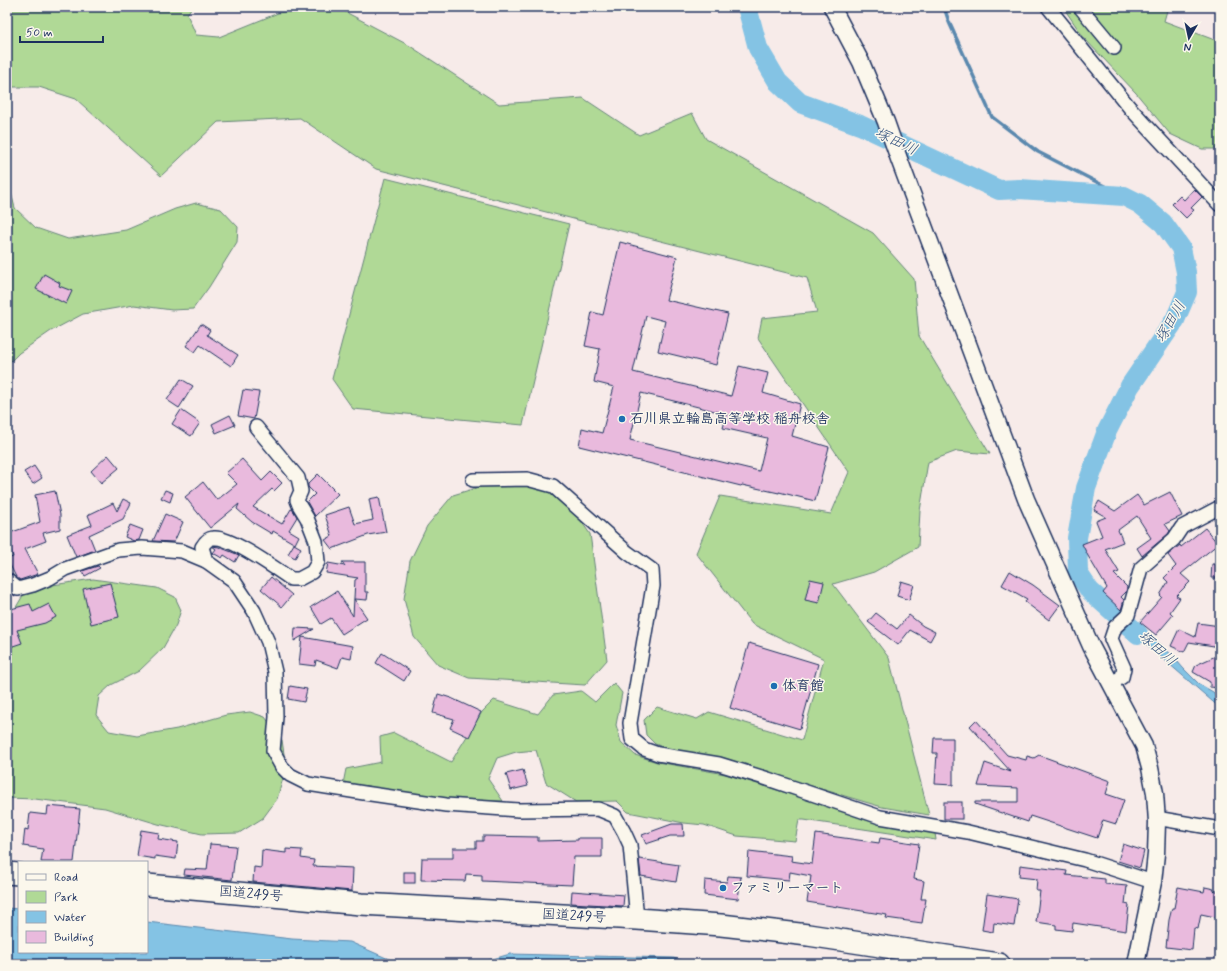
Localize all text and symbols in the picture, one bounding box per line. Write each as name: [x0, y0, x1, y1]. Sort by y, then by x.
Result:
scale bar: [20, 18, 103, 44]
north arrow: [1169, 18, 1209, 58]
text: 50 m: [26, 25, 53, 41]
text: N: [1183, 39, 1192, 54]
water label: 塚田川: [871, 123, 921, 161]
water label: 塚田川: [1151, 297, 1191, 347]
place label: 石川県立輪島高等学校 稲舟校舎: [630, 410, 830, 428]
marker: 石川県立輪島高等学校 稲舟校舎: [617, 414, 627, 424]
water label: 塚田川: [1133, 627, 1181, 671]
place label: 体育館: [782, 677, 824, 695]
marker: 体育館: [769, 681, 779, 691]
legend: [18, 861, 148, 953]
text: Road: [54, 870, 78, 886]
place label: ファミリーマート: [731, 879, 844, 897]
street label: 国道249号: [218, 882, 284, 906]
marker: ファミリーマート: [718, 883, 728, 893]
text: Park: [54, 890, 78, 906]
street label: 国道249号: [541, 905, 607, 927]
text: Water: [54, 910, 86, 926]
text: Building: [54, 930, 94, 947]

